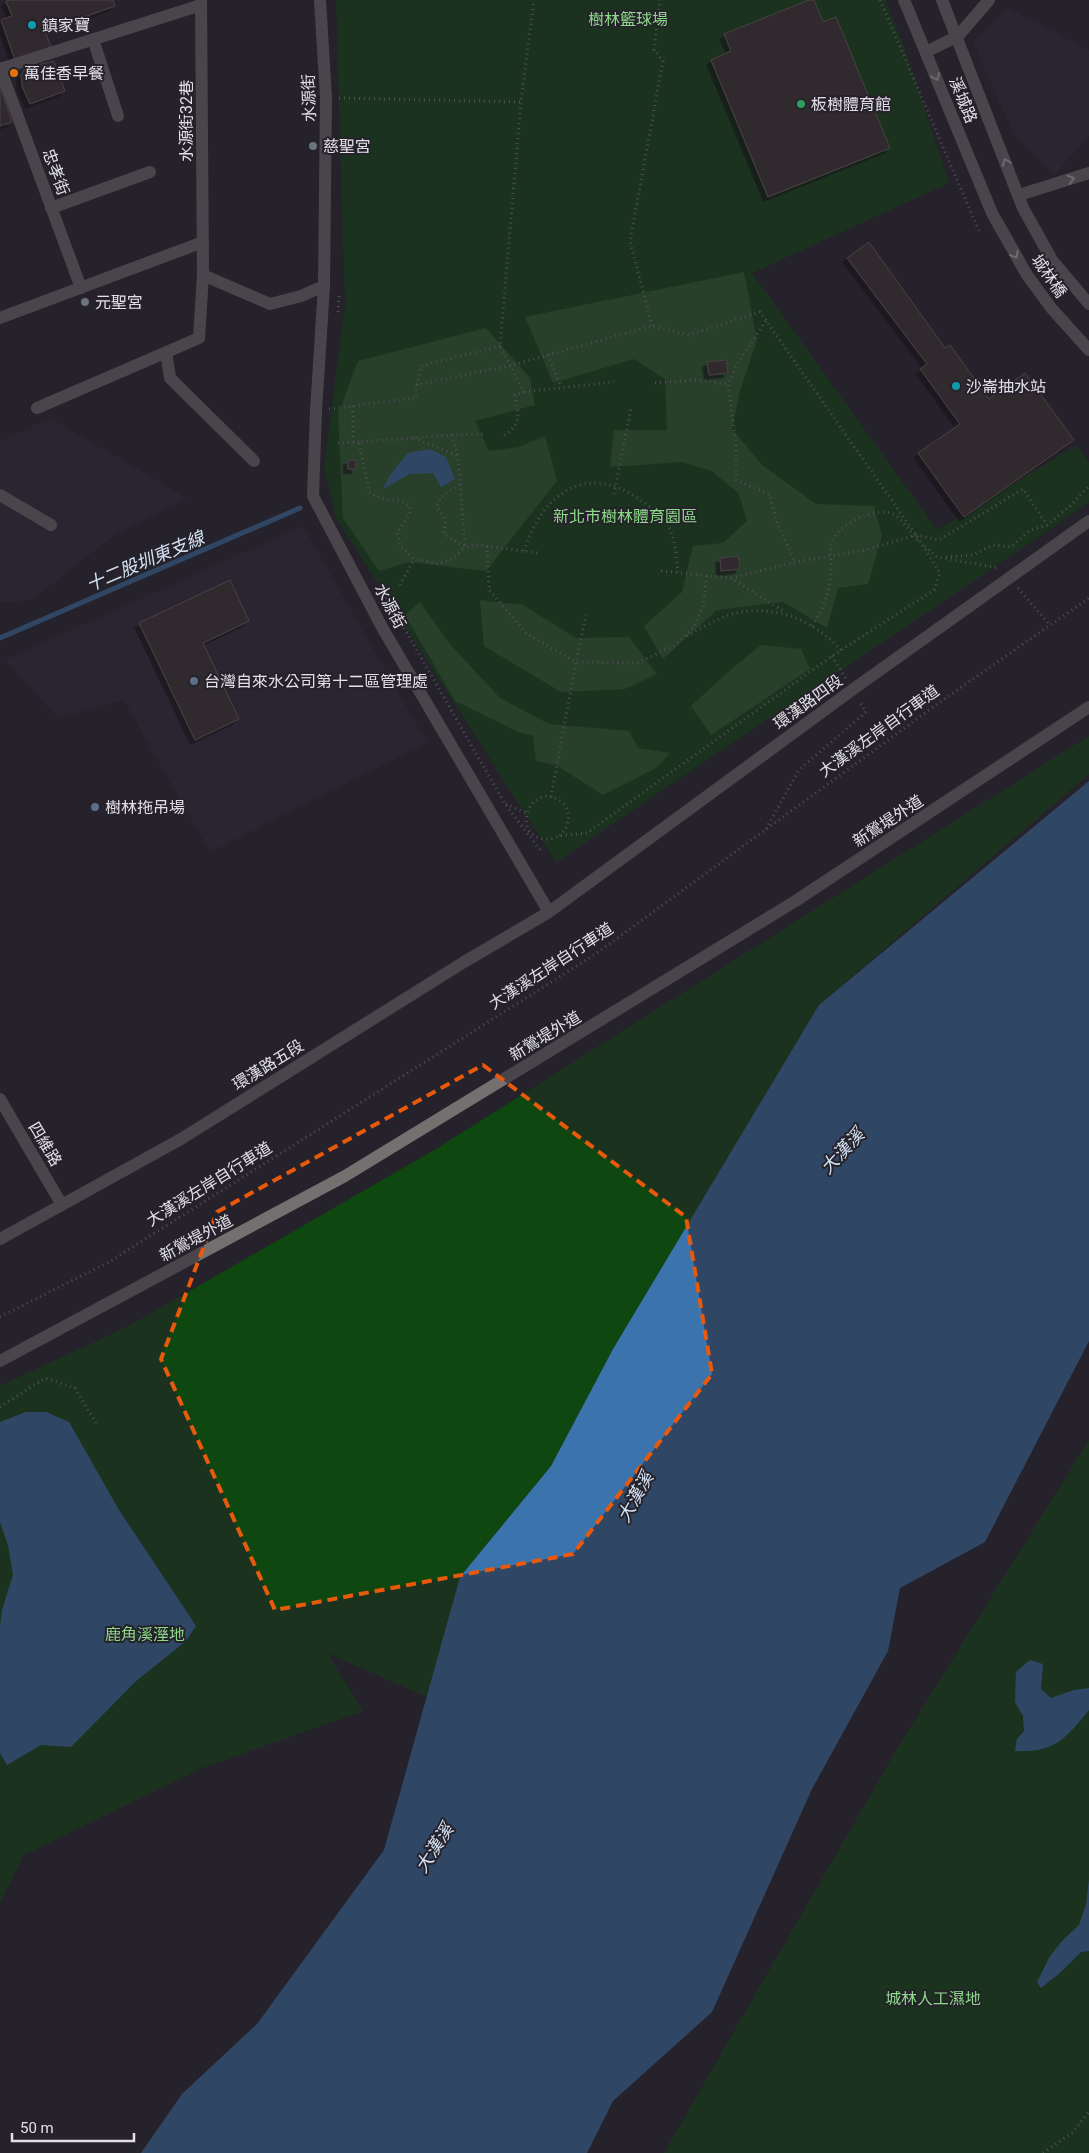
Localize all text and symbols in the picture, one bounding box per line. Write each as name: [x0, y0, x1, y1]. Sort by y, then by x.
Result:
park label: 樹林籃球場: [588, 10, 668, 29]
place label: 鎮家寶: [42, 16, 90, 35]
marker: 鎮家寶: [26, 19, 38, 31]
place label: 萬佳香早餐: [24, 64, 104, 83]
marker: 萬佳香早餐: [8, 67, 20, 79]
one-way arrow: [930, 72, 941, 81]
street label: 水源街: [299, 74, 319, 122]
street label: 溪城路: [945, 74, 981, 126]
street label: 水源街32巷: [177, 80, 196, 162]
place label: 板樹體育館: [811, 95, 891, 114]
marker: 板樹體育館: [795, 98, 807, 110]
place label: 慈聖宮: [323, 137, 371, 156]
marker: 慈聖宮: [307, 140, 319, 152]
street label: 忠孝街: [39, 146, 73, 198]
one-way arrow: [1002, 158, 1012, 167]
one-way arrow: [1066, 175, 1074, 185]
one-way arrow: [1009, 250, 1019, 259]
street label: 城林橋: [1027, 251, 1071, 301]
place label: 元聖宮: [95, 293, 143, 312]
marker: 元聖宮: [79, 296, 91, 308]
place label: 沙崙抽水站: [966, 377, 1046, 396]
marker: 沙崙抽水站: [950, 380, 962, 392]
park label: 新北市樹林體育園區: [553, 507, 697, 526]
water label: 十二股圳東支線: [83, 526, 209, 595]
street label: 水源街: [370, 580, 410, 632]
street label: 環漢路四段: [770, 671, 846, 733]
place label: 台灣自來水公司第十二區管理處: [204, 672, 428, 691]
marker: 台灣自來水公司第十二區管理處: [188, 675, 200, 687]
street label: 大漢溪左岸自行車道: [815, 681, 943, 781]
street label: 新鶯堤外道: [849, 791, 927, 851]
place label: 樹林拖吊場: [105, 798, 185, 817]
marker: 樹林拖吊場: [89, 801, 101, 813]
street label: 大漢溪左岸自行車道: [485, 919, 617, 1013]
street label: 新鶯堤外道: [506, 1007, 584, 1065]
street label: 環漢路五段: [229, 1036, 307, 1094]
street label: 四維路: [24, 1119, 66, 1169]
water label: 大漢溪: [816, 1122, 870, 1178]
street label: 大漢溪左岸自行車道: [143, 1138, 275, 1230]
street label: 新鶯堤外道: [156, 1211, 236, 1265]
water label: 大漢溪: [613, 1466, 659, 1526]
park label: 鹿角溪溼地: [105, 1625, 185, 1644]
water label: 大漢溪: [410, 1817, 459, 1876]
park label: 城林人工濕地: [885, 1989, 981, 2008]
scale bar: [12, 2110, 135, 2142]
text: 50 m: [20, 2119, 54, 2137]

